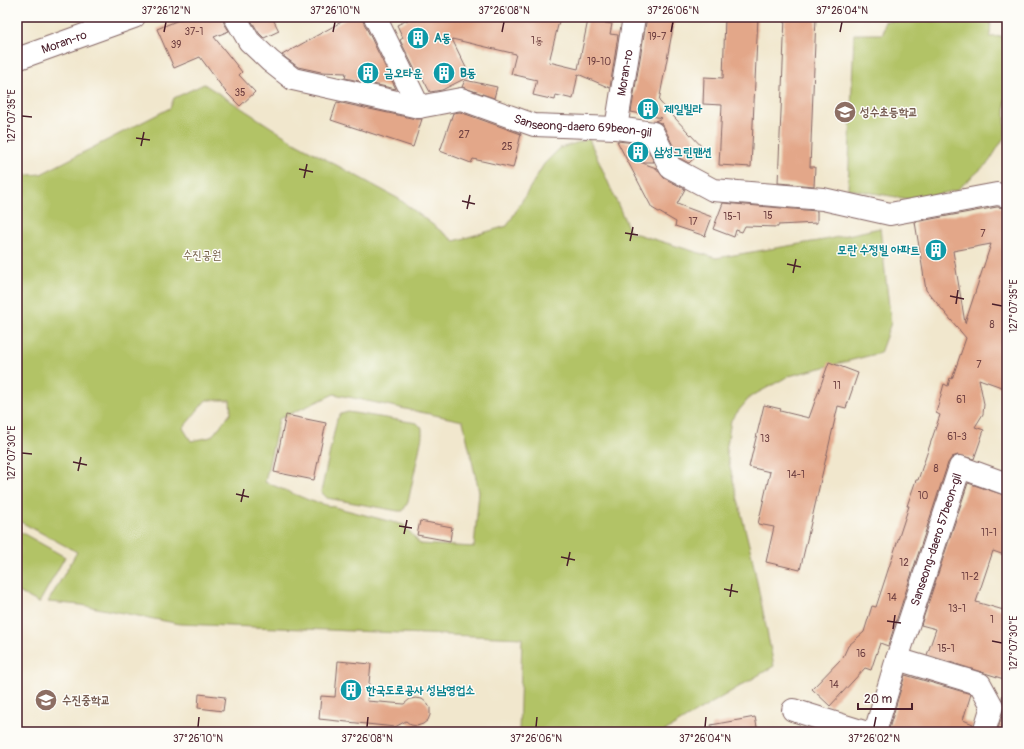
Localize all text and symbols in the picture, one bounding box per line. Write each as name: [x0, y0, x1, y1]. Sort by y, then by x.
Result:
text: 37°26'12"N: [142, 5, 191, 17]
text: 37°26'10"N: [310, 5, 360, 17]
text: 37°26'08"N: [478, 5, 530, 17]
text: 37°26'06"N: [647, 5, 699, 17]
text: 37°26'04"N: [816, 5, 868, 17]
building icon: A동: [405, 25, 431, 51]
house number: 37-1: [184, 26, 204, 38]
street label: Moran-ro: [40, 27, 89, 58]
place label: A동: [434, 31, 451, 46]
house number: 19-7: [648, 31, 667, 43]
house number: 1동: [531, 35, 543, 47]
house number: 39: [171, 39, 181, 51]
street label: Moran-ro: [614, 48, 637, 97]
house number: 19-10: [587, 56, 611, 68]
building icon: 금오타운: [355, 60, 381, 86]
building icon: B동: [431, 60, 457, 86]
place label: 금오타운: [384, 66, 423, 81]
place label: B동: [460, 66, 476, 81]
house number: 35: [235, 87, 246, 99]
text: 127°07'35"E: [6, 89, 18, 143]
building icon: 제일빌라: [635, 96, 661, 122]
school or university icon: 성수초등학교: [832, 99, 858, 125]
place label: 제일빌라: [664, 102, 703, 117]
place label: 성수초등학교: [859, 105, 918, 120]
street label: Sanseong-daero 69beon-gil: [512, 111, 653, 141]
house number: 27: [459, 129, 470, 141]
building icon: 삼성그린맨션: [625, 139, 651, 165]
house number: 25: [501, 141, 513, 153]
place label: 삼성그린맨션: [654, 145, 712, 160]
house number: 15: [763, 210, 773, 222]
house number: 15-1: [723, 211, 741, 223]
house number: 17: [688, 216, 698, 228]
house number: 7: [980, 228, 986, 240]
building icon: 모란 수정빌 아파트: [923, 237, 949, 263]
place label: 모란 수정빌 아파트: [838, 243, 920, 258]
park label: 수진공원: [183, 248, 221, 263]
text: 127°07'35"E: [1008, 279, 1020, 333]
house number: 8: [989, 319, 995, 331]
house number: 7: [976, 359, 982, 371]
house number: 11: [833, 380, 841, 392]
house number: 61: [956, 394, 966, 406]
text: 127°07'30"E: [6, 426, 18, 480]
house number: 61-3: [947, 431, 967, 443]
house number: 13: [760, 433, 770, 445]
house number: 8: [933, 463, 939, 475]
house number: 14-1: [787, 469, 805, 481]
street label: Sanseong-daero 57beon-gil: [908, 471, 966, 608]
house number: 10: [918, 490, 929, 502]
house number: 11-1: [981, 527, 997, 539]
house number: 12: [899, 557, 909, 569]
house number: 11-2: [961, 571, 979, 583]
house number: 14: [887, 592, 897, 604]
house number: 13-1: [948, 603, 966, 615]
house number: 1: [990, 614, 994, 626]
text: 127°07'30"E: [1008, 616, 1020, 670]
house number: 15-1: [937, 643, 955, 655]
house number: 16: [856, 648, 866, 660]
building icon: 한국도로공사 성남영업소: [338, 677, 364, 703]
house number: 14: [829, 679, 839, 691]
place label: 한국도로공사 성남영업소: [365, 683, 475, 698]
scale bar: [858, 685, 912, 711]
school or university icon: 수진중학교: [33, 687, 59, 713]
text: 20 m: [864, 692, 893, 707]
place label: 수진중학교: [62, 693, 110, 708]
text: 37°26'10"N: [173, 733, 223, 745]
text: 37°26'08"N: [341, 733, 393, 745]
text: 37°26'06"N: [510, 733, 562, 745]
text: 37°26'04"N: [679, 733, 731, 745]
text: 37°26'02"N: [848, 733, 900, 745]

